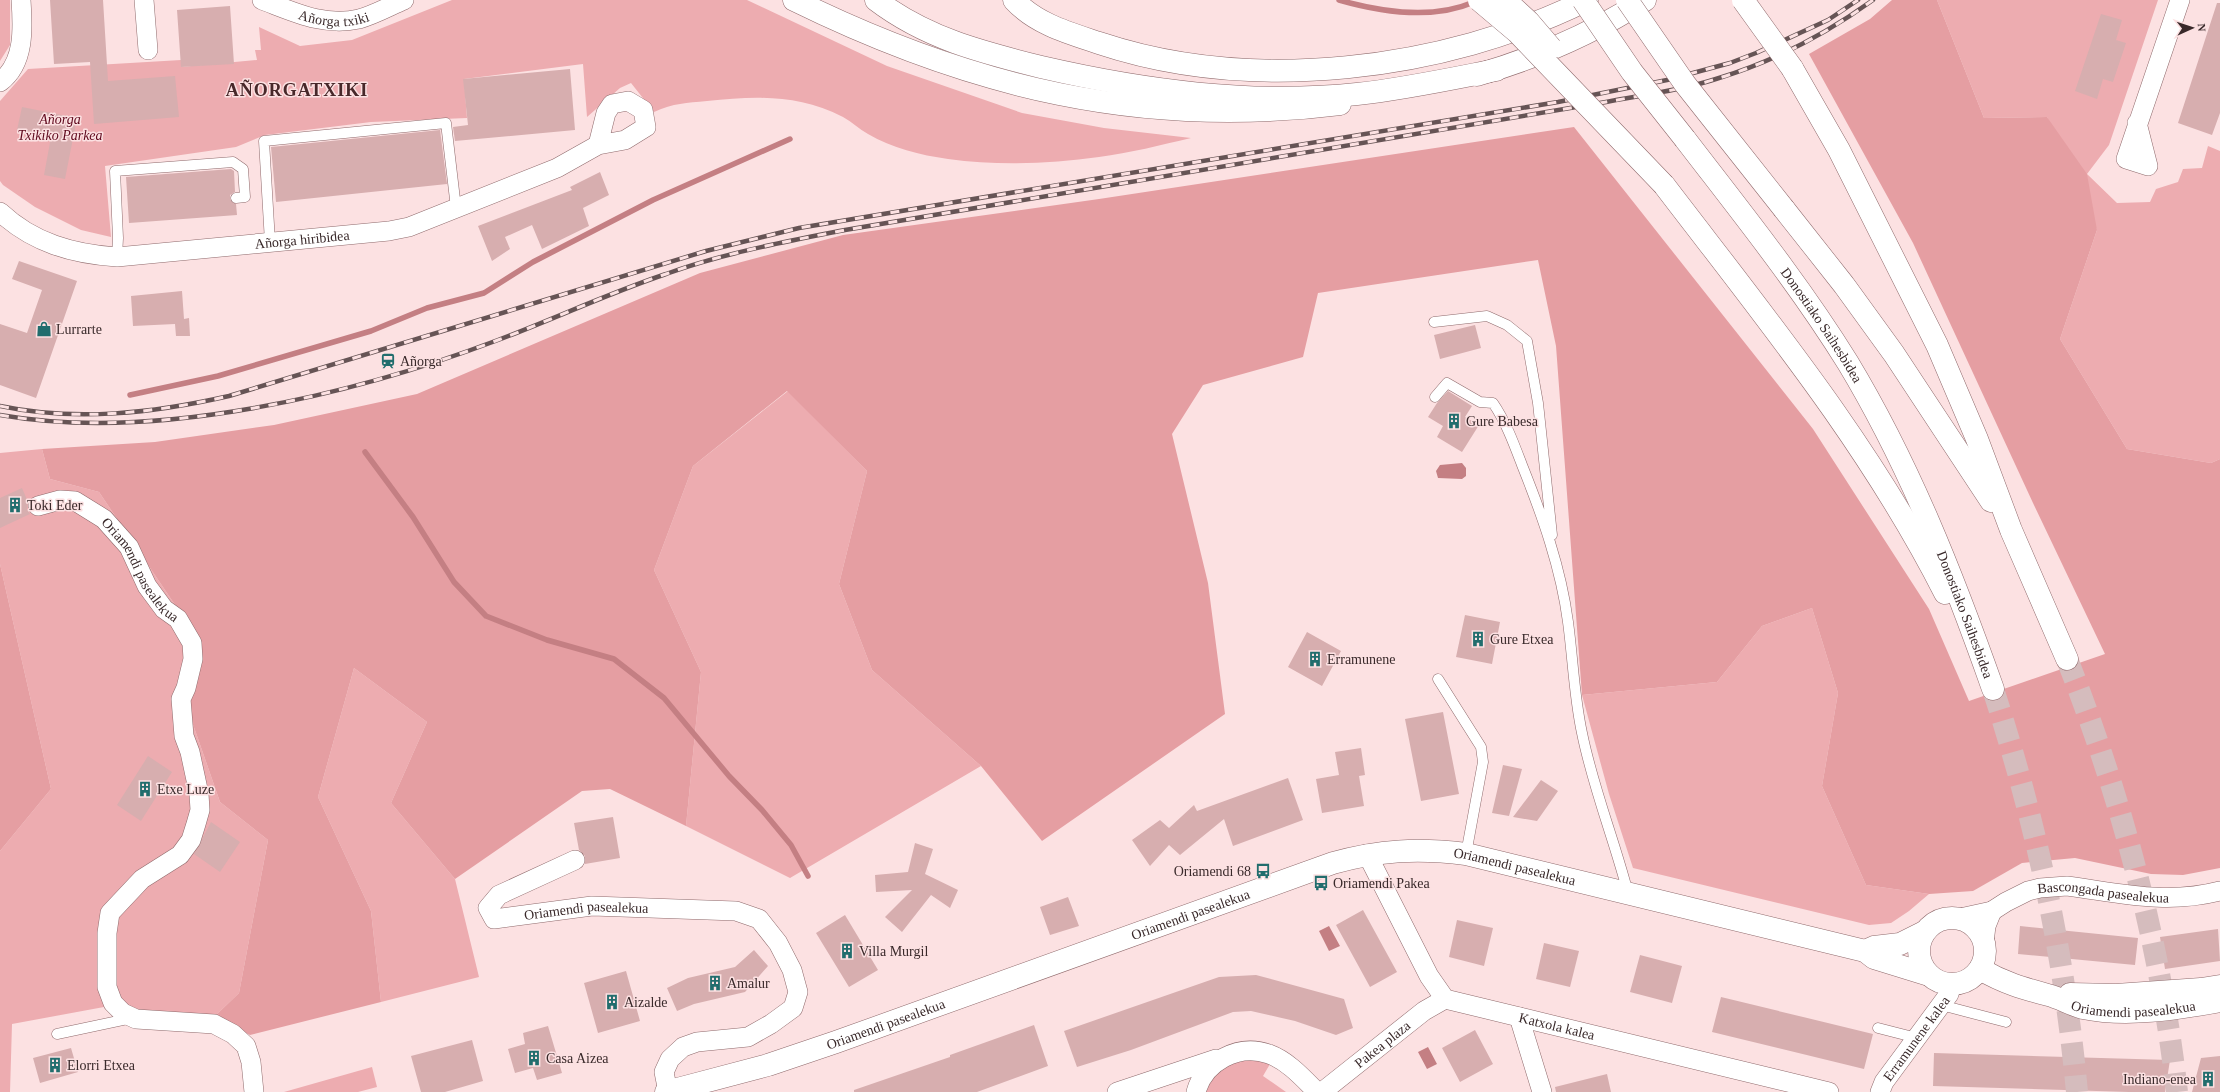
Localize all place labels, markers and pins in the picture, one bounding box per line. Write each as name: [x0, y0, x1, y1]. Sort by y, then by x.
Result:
shop icon: Lurrarte: [35, 320, 53, 338]
place label: Lurrarte: [56, 322, 102, 337]
station icon: Añorga: [379, 352, 397, 370]
place label: Añorga: [400, 354, 443, 369]
building icon: Gure Babesa: [1445, 412, 1463, 430]
place label: Gure Babesa: [1466, 414, 1539, 429]
building icon: Toki Eder: [6, 496, 24, 514]
place label: Toki Eder: [27, 498, 83, 513]
building icon: Gure Etxea: [1469, 630, 1487, 648]
place label: Gure Etxea: [1490, 632, 1554, 647]
building icon: Erramunene: [1306, 650, 1324, 668]
place label: Erramunene: [1327, 652, 1395, 667]
building icon: Etxe Luze: [136, 780, 154, 798]
place label: Etxe Luze: [157, 782, 214, 797]
bus stop icon: Oriamendi 68: [1254, 862, 1272, 880]
place label: Oriamendi 68: [1174, 864, 1251, 879]
bus stop icon: Oriamendi Pakea: [1312, 874, 1330, 892]
place label: Oriamendi Pakea: [1333, 876, 1431, 891]
building icon: Villa Murgil: [838, 942, 856, 960]
place label: Villa Murgil: [859, 944, 928, 959]
building icon: Amalur: [706, 974, 724, 992]
place label: Amalur: [727, 976, 770, 991]
building icon: Aizalde: [603, 993, 621, 1011]
place label: Aizalde: [624, 995, 668, 1010]
building icon: Casa Aizea: [525, 1049, 543, 1067]
place label: Casa Aizea: [546, 1051, 609, 1066]
building icon: Elorri Etxea: [46, 1056, 64, 1074]
place label: Elorri Etxea: [67, 1058, 136, 1073]
building icon: Indiano-enea: [2199, 1070, 2217, 1088]
place label: Indiano-enea: [2123, 1072, 2197, 1087]

